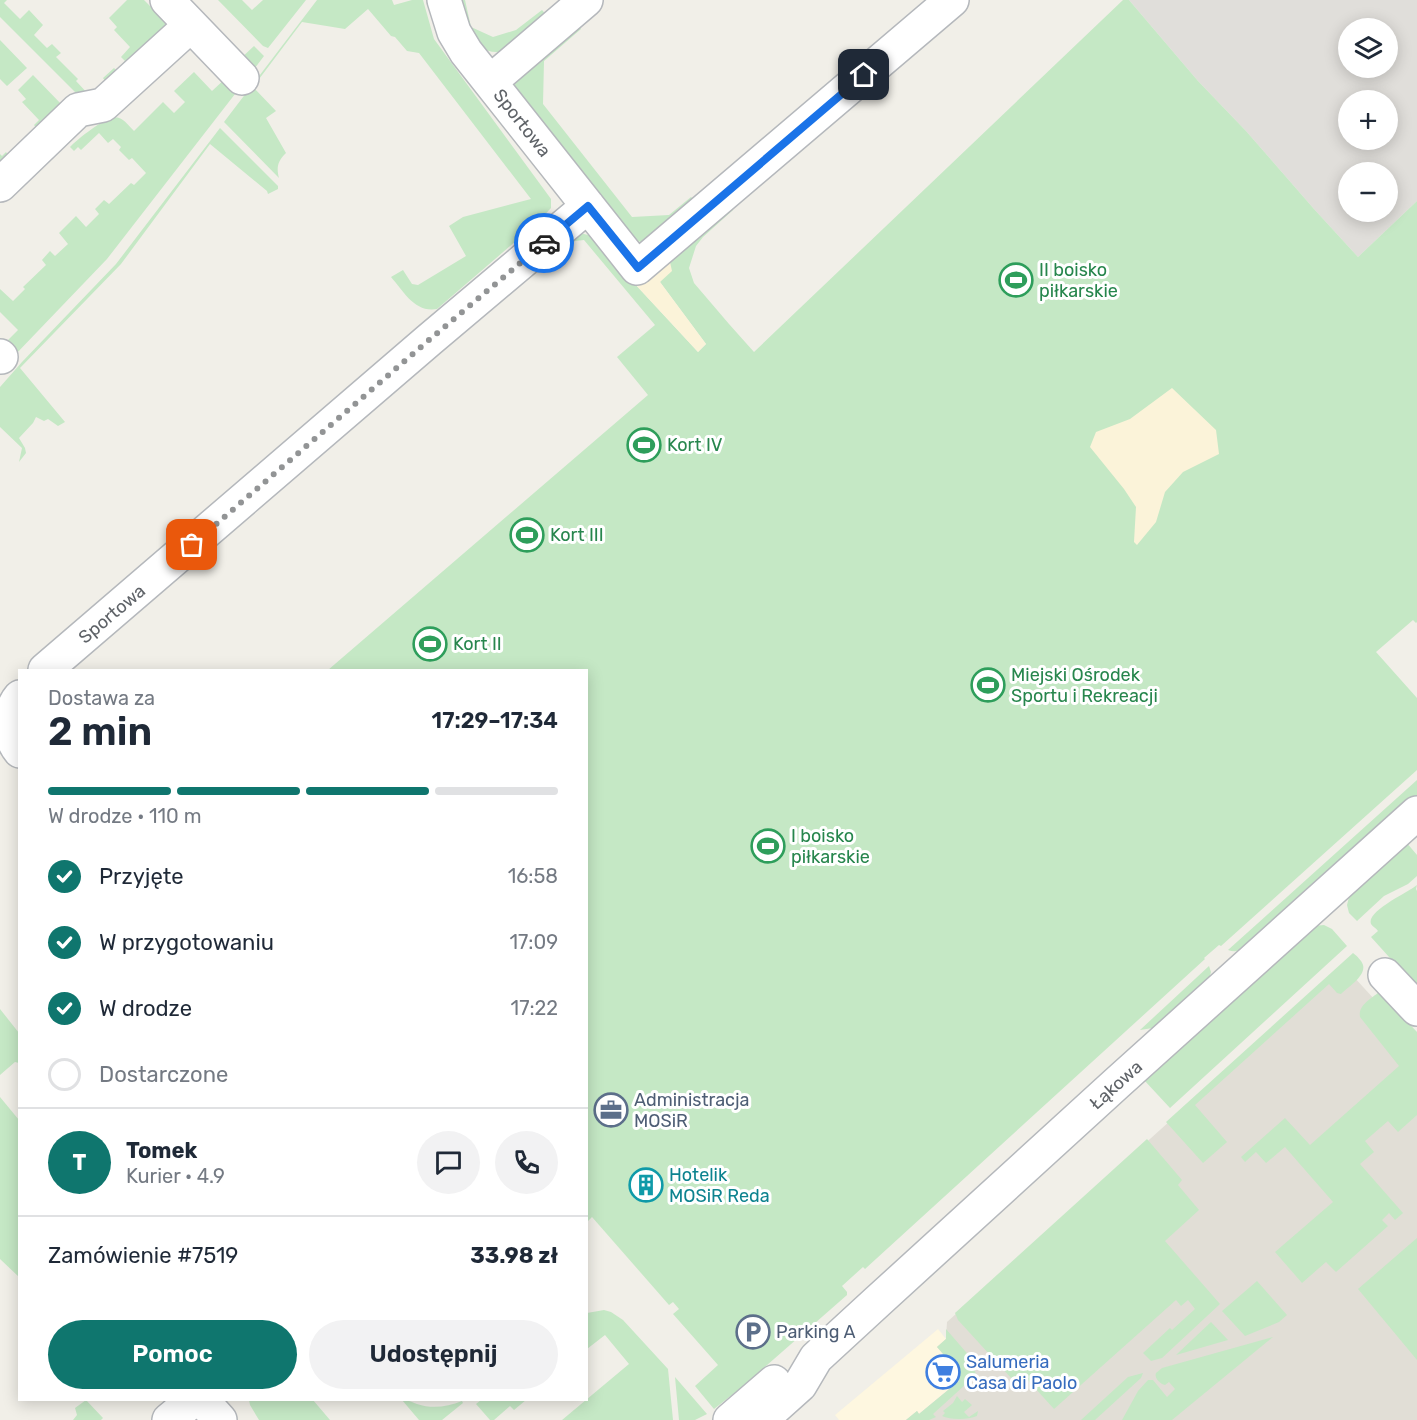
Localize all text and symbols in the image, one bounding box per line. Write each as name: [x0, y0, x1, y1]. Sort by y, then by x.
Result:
map controls: [1338, 18, 1398, 222]
button: layers: [1338, 18, 1398, 78]
pin: [838, 49, 889, 100]
icon: home: [847, 58, 880, 91]
street label: Sportowa: [489, 85, 555, 161]
button: +: [1338, 90, 1398, 150]
button: −: [1338, 162, 1398, 222]
courier: [514, 213, 574, 273]
icon: car: [528, 227, 561, 260]
place label: II boisko piłkarskie: [1039, 259, 1118, 302]
sports icon: II boisko piłkarskie: [998, 262, 1034, 298]
sports icon: Kort IV: [626, 427, 662, 463]
place label: Kort IV: [667, 434, 723, 456]
sports icon: Kort III: [509, 517, 545, 553]
pin: [166, 519, 217, 570]
place label: Kort III: [550, 524, 604, 546]
icon: bag: [175, 528, 208, 561]
street label: Sportowa: [74, 580, 150, 648]
sports icon: Kort II: [412, 626, 448, 662]
place label: Kort II: [453, 633, 502, 655]
place label: Miejski Ośrodek Sportu i Rekreacji: [1011, 664, 1158, 707]
sports icon: Miejski Ośrodek Sportu i Rekreacji: [970, 667, 1006, 703]
text: Dostawa za: [48, 686, 155, 710]
text: 17:29–17:34: [432, 707, 558, 734]
text: 2 min: [48, 709, 152, 755]
text: W drodze · 110 m: [48, 804, 201, 828]
place label: I boisko piłkarskie: [791, 825, 870, 868]
sports icon: I boisko piłkarskie: [750, 828, 786, 864]
icon: check: [48, 860, 81, 893]
text: Przyjęte: [99, 863, 184, 890]
text: 16:58: [508, 864, 558, 888]
icon: check: [48, 926, 81, 959]
text: W przygotowaniu: [99, 929, 274, 956]
text: 17:09: [510, 930, 558, 954]
icon: check: [48, 992, 81, 1025]
text: W drodze: [99, 995, 192, 1022]
text: 17:22: [511, 996, 558, 1020]
street label: Łąkowa: [1085, 1056, 1147, 1114]
text: Dostarczone: [99, 1061, 228, 1088]
place label: Administracja MOSiR: [634, 1089, 750, 1132]
office icon: Administracja MOSiR: [593, 1092, 629, 1128]
button: chat: [417, 1131, 480, 1194]
button: phone: [495, 1131, 558, 1194]
text: Tomek: [126, 1137, 197, 1164]
text: T: [73, 1149, 86, 1176]
text: Kurier · 4.9: [126, 1164, 225, 1188]
place label: Hotelik MOSiR Reda: [669, 1164, 770, 1207]
building icon: Hotelik MOSiR Reda: [628, 1167, 664, 1203]
text: Zamówienie #7519: [48, 1242, 238, 1269]
text: 33.98 zł: [470, 1242, 558, 1269]
parking icon: Parking A: [735, 1314, 771, 1350]
button: Pomoc: [48, 1320, 297, 1389]
button: Udostępnij: [309, 1320, 558, 1389]
place label: Parking A: [776, 1321, 855, 1343]
place label: Salumeria Casa di Paolo: [966, 1351, 1077, 1394]
supermarket icon: Salumeria Casa di Paolo: [925, 1354, 961, 1390]

